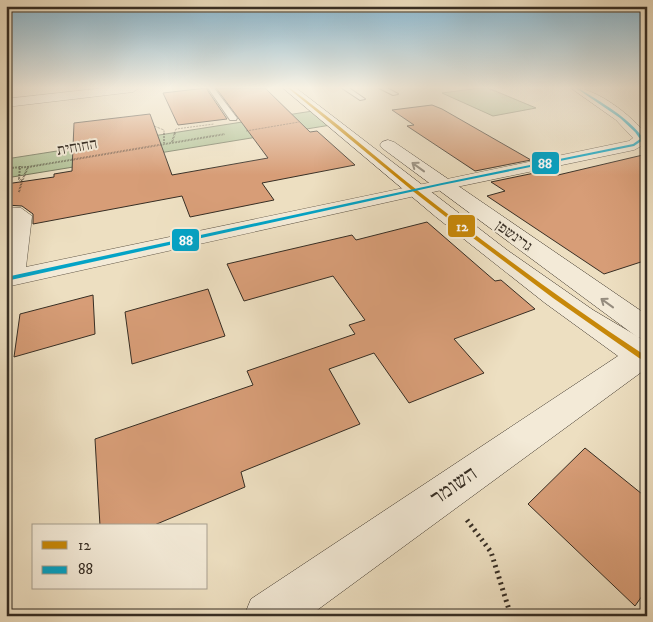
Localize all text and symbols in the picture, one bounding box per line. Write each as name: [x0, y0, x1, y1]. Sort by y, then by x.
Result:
street label: החוחית: [55, 134, 99, 160]
line badge: 88: [531, 151, 560, 175]
text: 88: [538, 155, 552, 173]
one-way arrow: [411, 162, 425, 172]
line badge: 12: [447, 214, 476, 238]
street label: גרינשפן: [492, 216, 536, 256]
text: 12: [456, 218, 469, 236]
line badge: 88: [171, 228, 200, 252]
text: 88: [179, 232, 193, 250]
one-way arrow: [601, 297, 614, 308]
street label: השומר: [426, 461, 482, 511]
legend: [32, 524, 208, 590]
text: 12: [78, 536, 92, 555]
text: 88: [78, 560, 93, 579]

